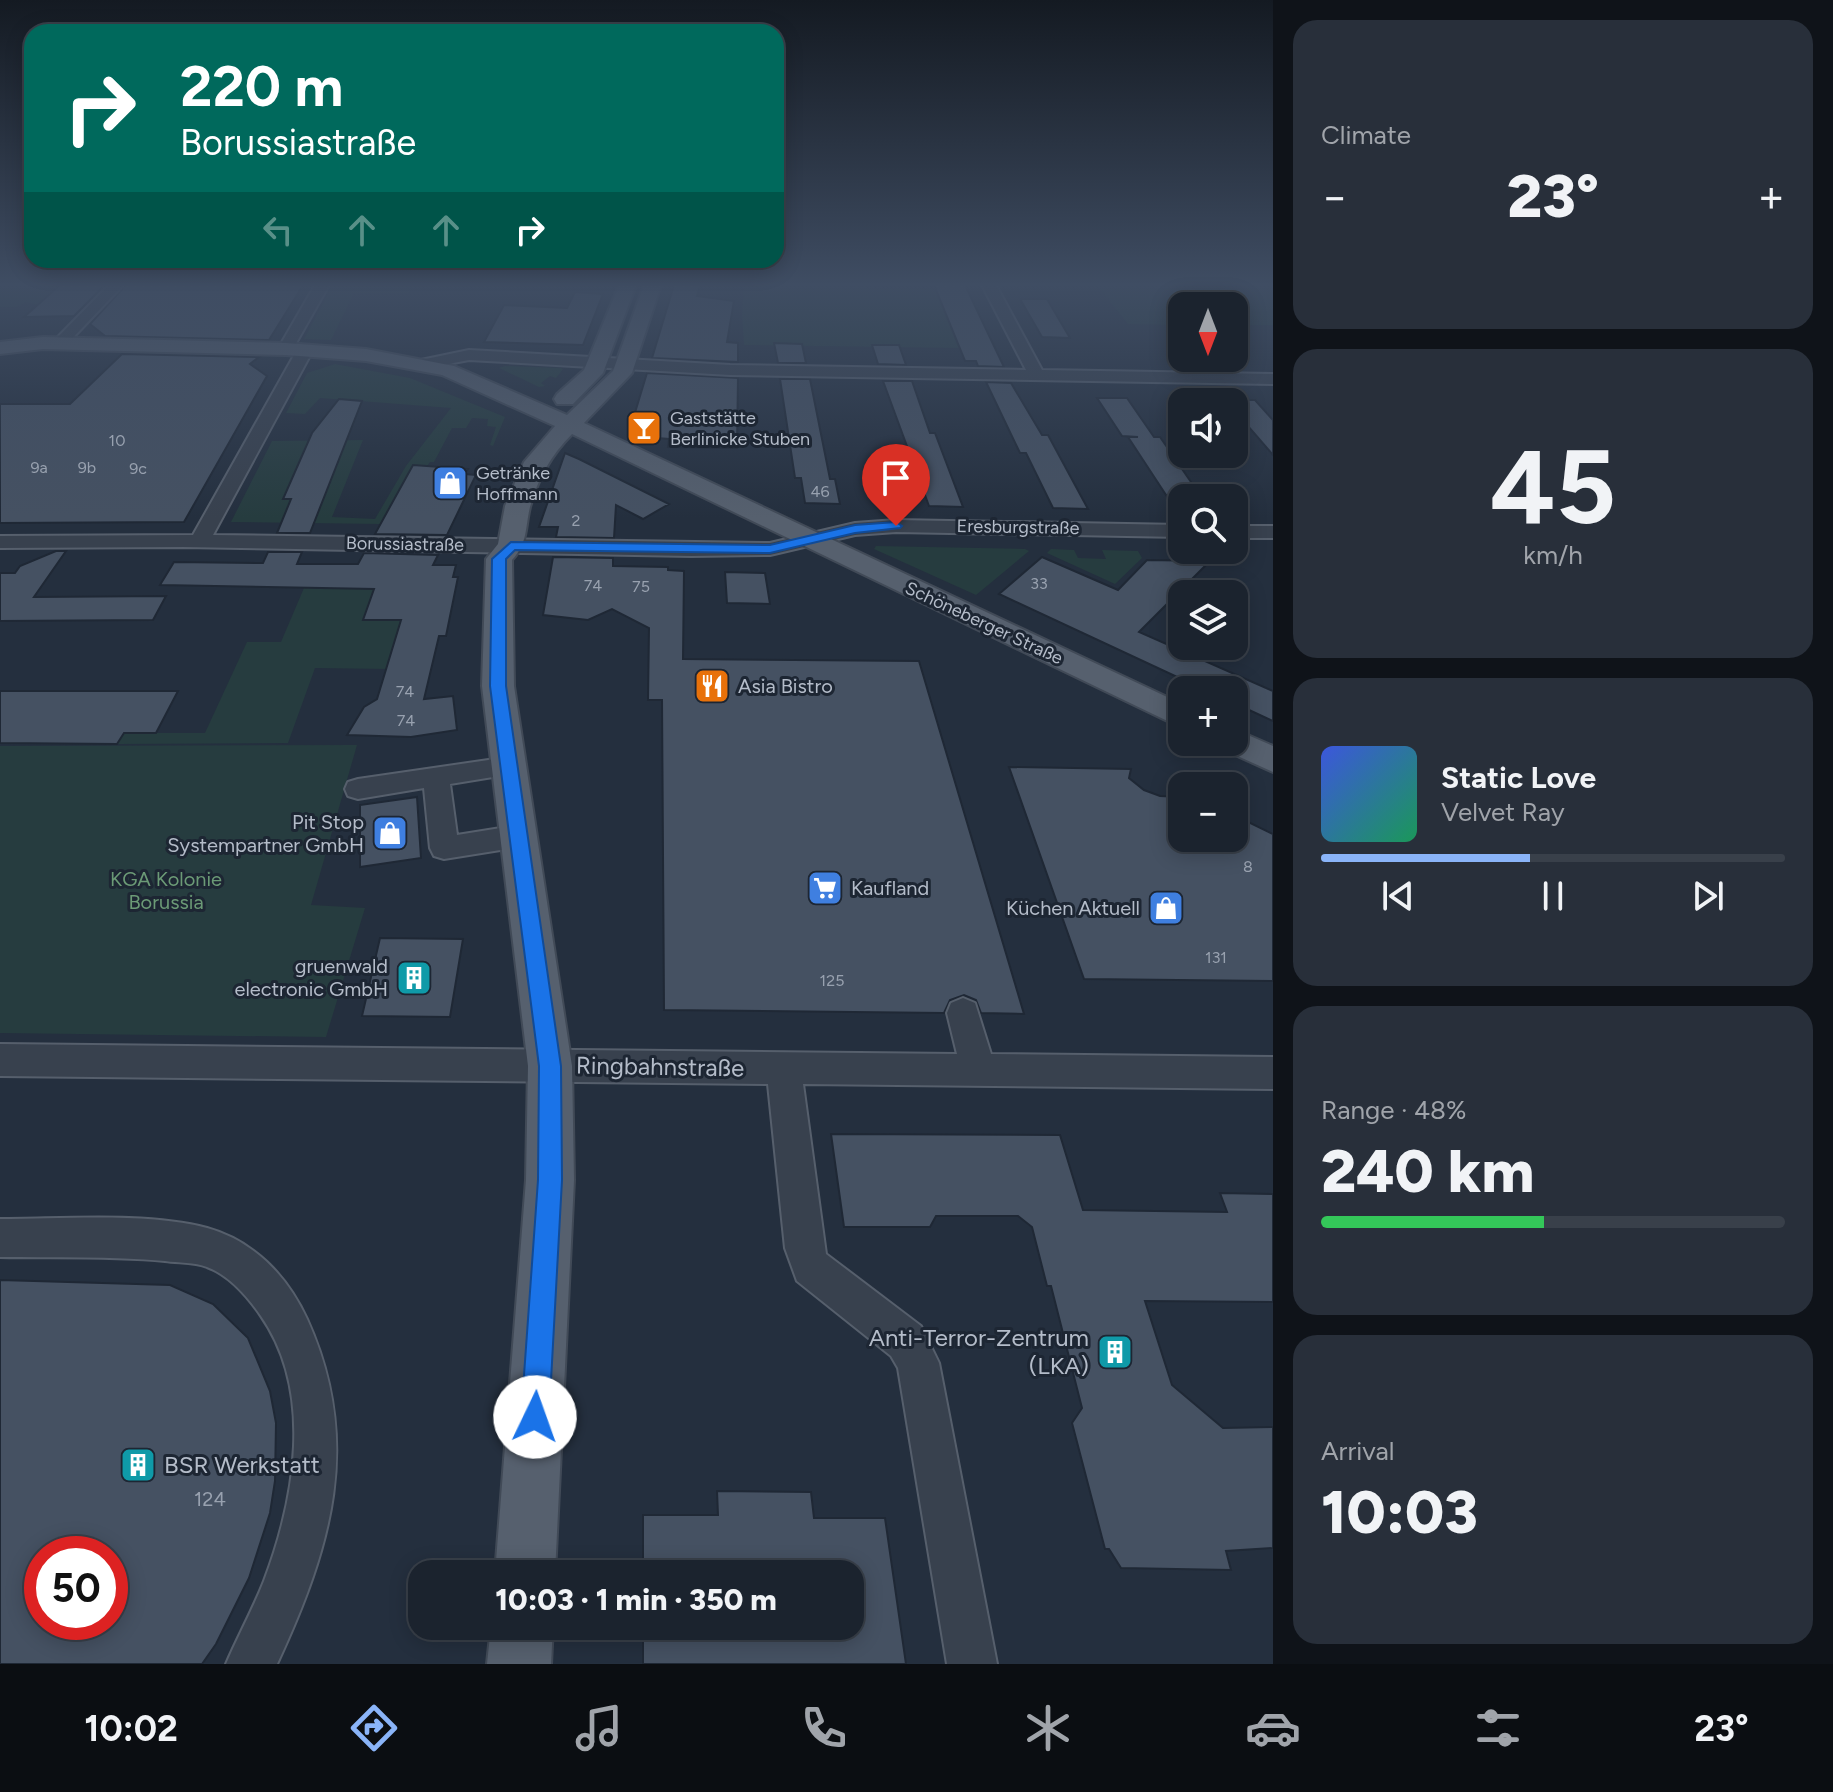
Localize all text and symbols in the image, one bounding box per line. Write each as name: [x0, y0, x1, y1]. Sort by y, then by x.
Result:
text: 220 m: [180, 53, 343, 120]
icon: right: [48, 56, 152, 160]
text: Climate: [1321, 119, 1411, 151]
text: Borussiastraße: [180, 121, 416, 164]
text: 23°: [1507, 160, 1599, 232]
text: −: [1321, 170, 1348, 223]
text: +: [1758, 170, 1785, 223]
icon: left: [256, 208, 300, 252]
icon: ahead: [340, 208, 384, 252]
icon: ahead: [424, 208, 468, 252]
icon: right: [508, 208, 552, 252]
north arrow: [1168, 292, 1248, 372]
map controls: [1168, 292, 1248, 852]
button: sound: [1168, 388, 1248, 468]
place label: Gaststätte Berlinicke Stuben: [670, 407, 810, 450]
bar icon: Gaststätte Berlinicke Stuben: [625, 409, 663, 447]
text: 45: [1490, 424, 1616, 549]
house number: 10: [109, 431, 125, 450]
pin: [862, 444, 930, 526]
icon: arrive: [874, 456, 918, 500]
house number: 9a: [30, 458, 48, 477]
house number: 9b: [78, 458, 96, 477]
house number: 9c: [129, 459, 147, 478]
place label: Getränke Hoffmann: [476, 462, 558, 505]
shop icon: Getränke Hoffmann: [431, 464, 469, 502]
house number: 46: [811, 482, 830, 501]
button: search: [1168, 484, 1248, 564]
house number: 2: [572, 511, 580, 530]
street label: Eresburgstraße: [956, 515, 1080, 539]
street label: Borussiastraße: [346, 532, 464, 556]
text: km/h: [1523, 539, 1583, 571]
house number: 33: [1030, 574, 1048, 593]
house number: 74: [584, 576, 602, 595]
house number: 75: [632, 577, 650, 596]
street label: Schöneberger Straße: [902, 577, 1067, 669]
button: layers: [1168, 580, 1248, 660]
restaurant icon: Asia Bistro: [693, 667, 731, 705]
place label: Asia Bistro: [738, 674, 833, 698]
button: +: [1168, 676, 1248, 756]
house number: 74: [396, 682, 414, 701]
house number: 74: [397, 711, 415, 730]
text: Static Love: [1441, 759, 1596, 796]
button: −: [1168, 772, 1248, 852]
text: Velvet Ray: [1441, 796, 1565, 828]
place label: Pit Stop Systempartner GmbH: [167, 810, 364, 857]
shop icon: Pit Stop Systempartner GmbH: [371, 814, 409, 852]
house number: 8: [1243, 857, 1253, 876]
park label: KGA Kolonie Borussia: [110, 867, 222, 914]
supermarket icon: Kaufland: [806, 869, 844, 907]
icon: previous: [1376, 874, 1420, 918]
icon: pause: [1531, 874, 1575, 918]
icon: next: [1686, 874, 1730, 918]
place label: Kaufland: [851, 876, 929, 900]
shop icon: Küchen Aktuell: [1147, 889, 1185, 927]
place label: Küchen Aktuell: [1006, 896, 1140, 920]
house number: 131: [1205, 948, 1227, 967]
place label: gruenwald electronic GmbH: [235, 954, 388, 1001]
building icon: gruenwald electronic GmbH: [395, 959, 433, 997]
house number: 125: [820, 971, 844, 990]
street label: Ringbahnstraße: [576, 1051, 744, 1082]
text: Range · 48%: [1321, 1094, 1467, 1126]
text: 240 km: [1321, 1135, 1534, 1207]
place label: Anti-Terror-Zentrum (LKA): [869, 1323, 1089, 1380]
building icon: Anti-Terror-Zentrum (LKA): [1096, 1333, 1134, 1371]
position arrow: [493, 1375, 577, 1459]
text: Arrival: [1321, 1435, 1394, 1467]
building icon: BSR Werkstatt: [119, 1446, 157, 1484]
place label: BSR Werkstatt: [164, 1450, 320, 1479]
text: 10:03: [1321, 1476, 1478, 1548]
house number: 124: [194, 1487, 226, 1511]
speed limit sign: 50: [24, 1536, 128, 1640]
text: 10:03 · 1 min · 350 m: [495, 1581, 777, 1618]
icon: directions: [346, 1700, 402, 1756]
icon: music: [571, 1700, 627, 1756]
icon: phone: [796, 1700, 852, 1756]
icon: climate: [1020, 1700, 1076, 1756]
icon: car: [1245, 1700, 1301, 1756]
icon: filters: [1470, 1700, 1526, 1756]
text: 10:02: [84, 1707, 178, 1750]
text: 23°: [1694, 1707, 1749, 1750]

